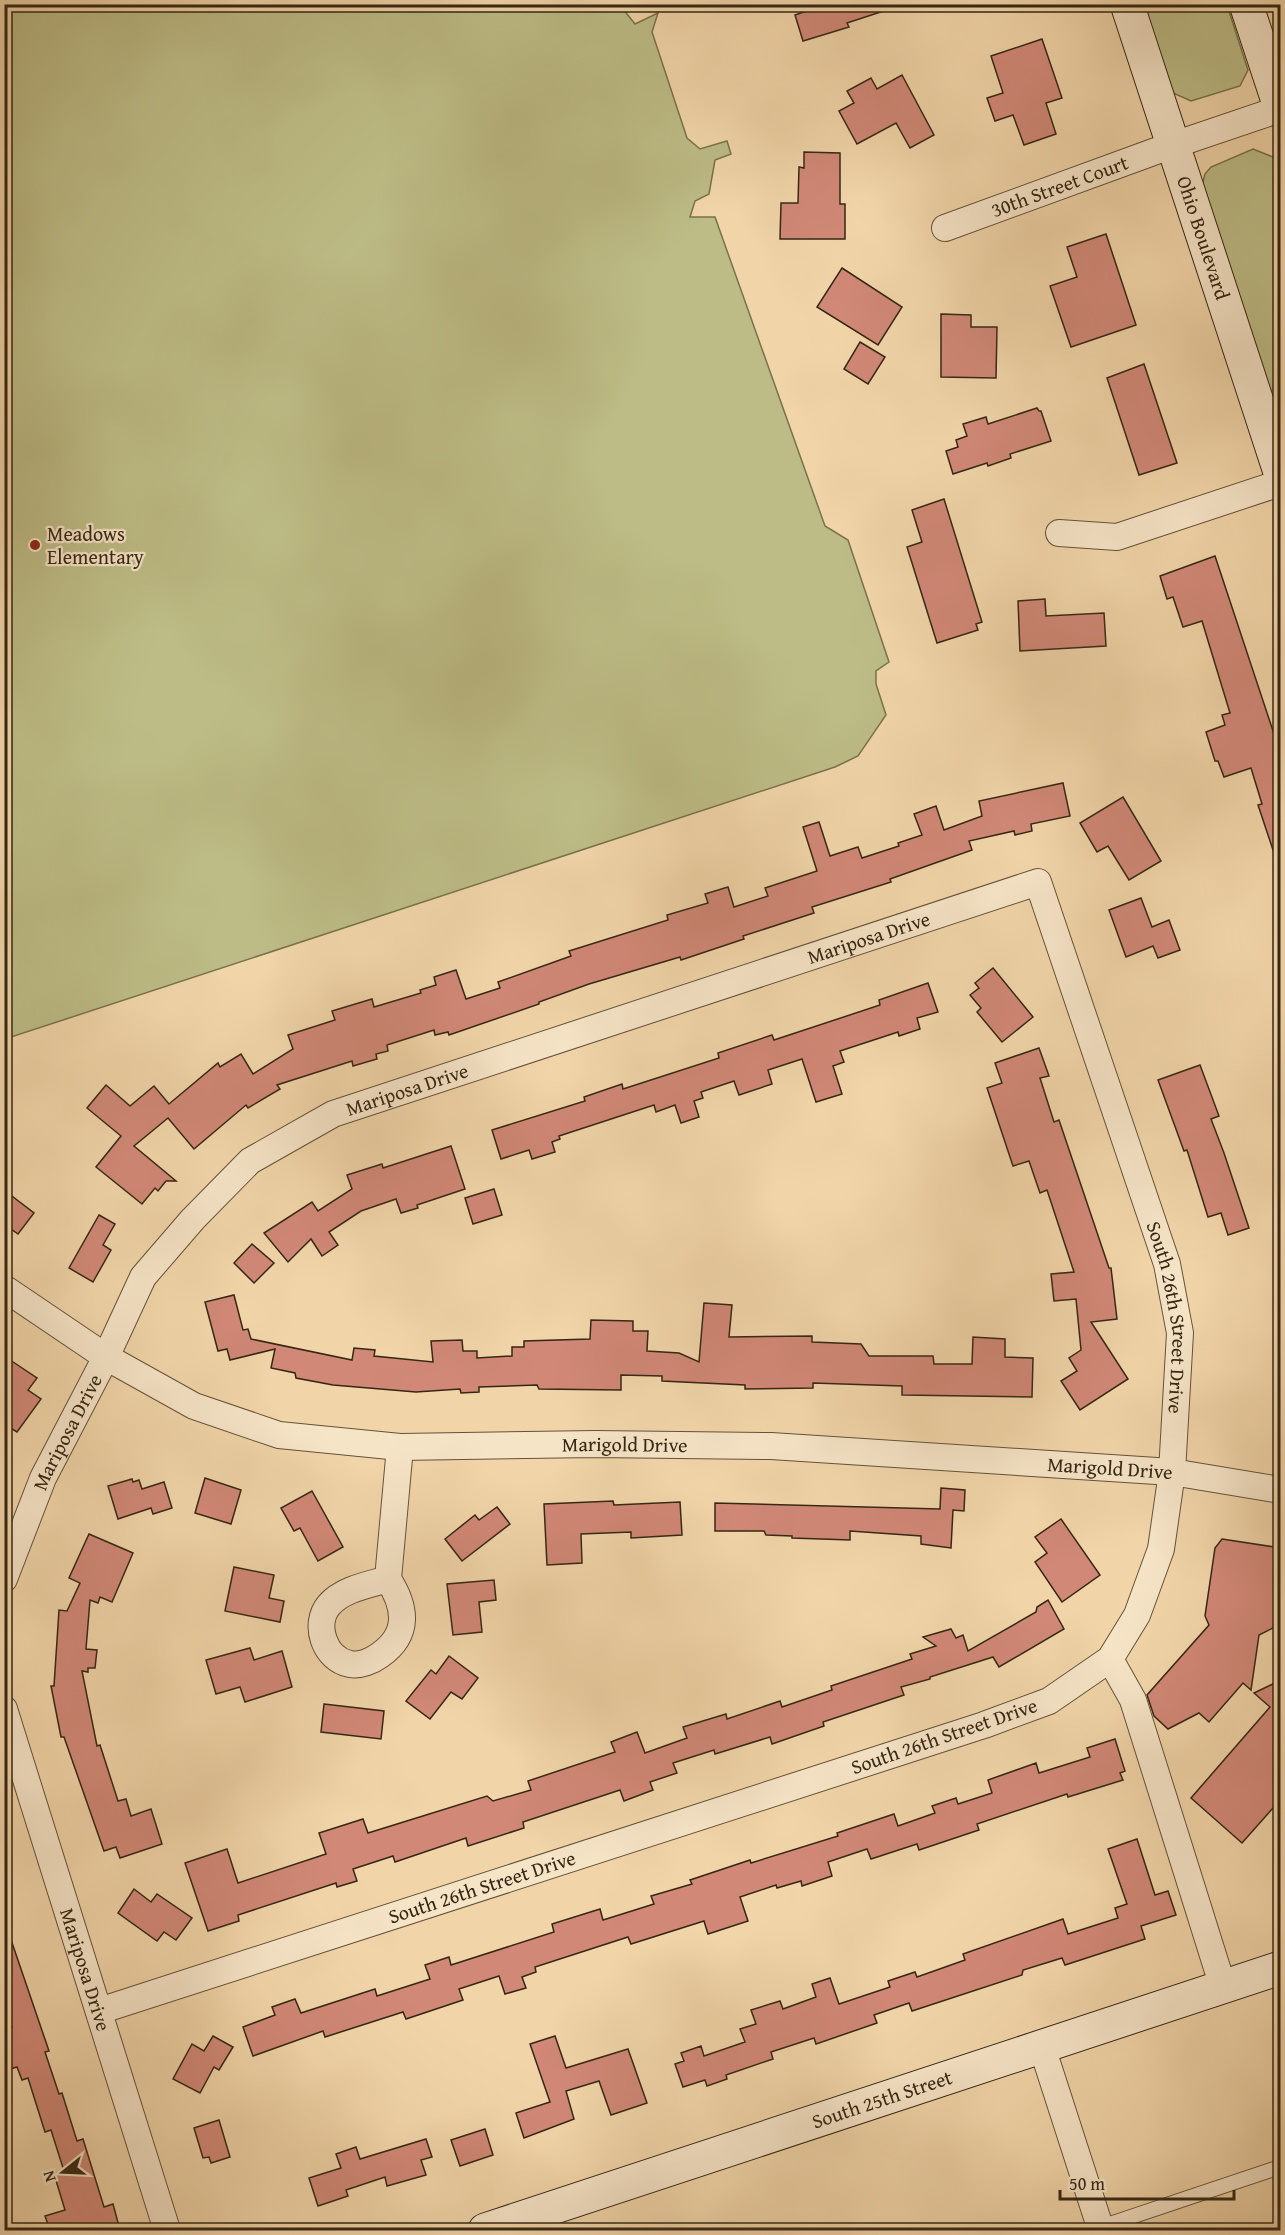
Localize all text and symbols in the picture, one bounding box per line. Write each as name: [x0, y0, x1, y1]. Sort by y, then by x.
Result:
street label: 30th Street Court: [987, 147, 1132, 224]
street label: Ohio Boulevard: [1170, 172, 1238, 304]
place label: Meadows Elementary: [47, 519, 144, 571]
marker: Meadows Elementary: [28, 538, 42, 552]
street label: Mariposa Drive: [803, 904, 934, 971]
street label: Mariposa Drive: [342, 1055, 472, 1123]
street label: South 26th Street Drive: [1140, 1217, 1195, 1415]
street label: Mariposa Drive: [25, 1369, 109, 1494]
street label: Marigold Drive: [562, 1429, 688, 1459]
street label: Marigold Drive: [1046, 1449, 1174, 1486]
street label: South 26th Street Drive: [847, 1690, 1041, 1781]
street label: South 26th Street Drive: [384, 1843, 579, 1930]
street label: Mariposa Drive: [53, 1904, 119, 2035]
street label: South 25th Street: [808, 2062, 956, 2135]
north arrow: [33, 2142, 93, 2202]
scale bar: [1060, 2163, 1234, 2201]
text: N: [36, 2168, 62, 2185]
text: 50 m: [1069, 2170, 1105, 2197]

